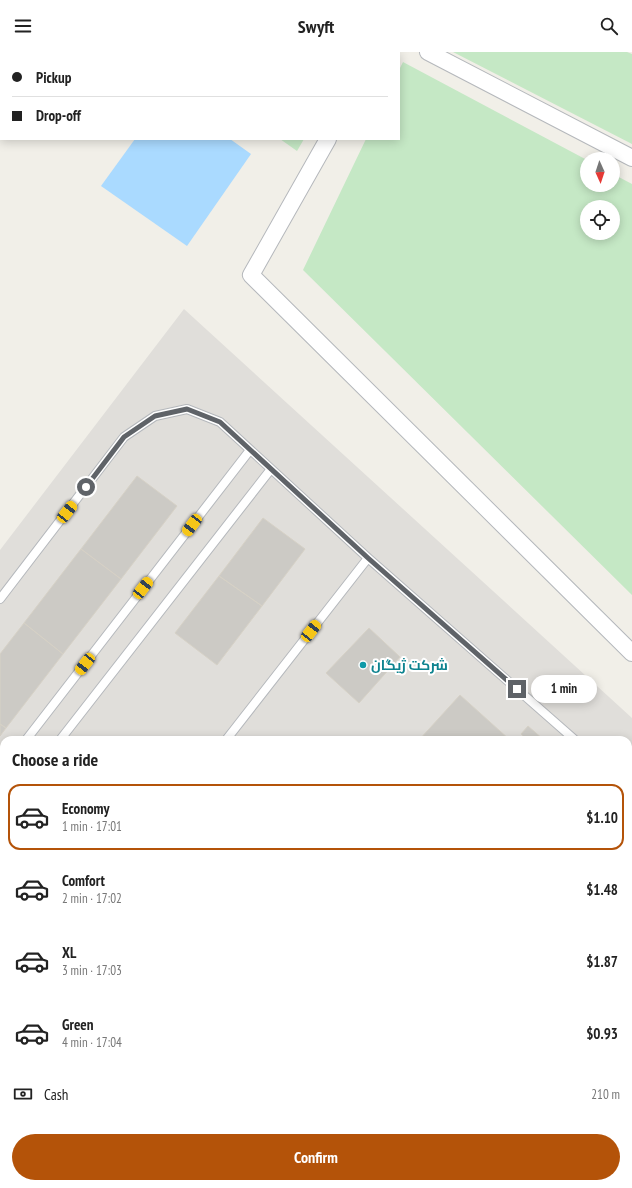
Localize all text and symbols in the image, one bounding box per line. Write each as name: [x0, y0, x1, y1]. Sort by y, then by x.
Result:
icon: menu: [12, 15, 34, 37]
text: Swyft: [298, 15, 334, 38]
icon: search: [598, 15, 620, 37]
text: Pickup: [36, 68, 71, 87]
text: Drop-off: [36, 106, 81, 125]
north arrow: [580, 152, 620, 192]
map controls: [580, 152, 620, 240]
button: locate: [580, 200, 620, 240]
route start: [77, 478, 95, 496]
car: [55, 499, 79, 525]
car: [180, 512, 204, 538]
car: [131, 575, 155, 601]
car: [299, 618, 323, 644]
car: [73, 651, 97, 677]
place label: شرکت ژیگان: [371, 656, 448, 674]
marker: شرکت ژیگان: [358, 660, 368, 670]
callout: 1 min: [531, 675, 597, 703]
route end: [508, 680, 526, 698]
text: 1 min: [551, 680, 577, 697]
text: Choose a ride: [12, 748, 98, 771]
icon: car: [14, 799, 50, 835]
text: Economy: [62, 799, 110, 818]
text: $1.10: [586, 808, 618, 827]
text: 1 min · 17:01: [62, 818, 122, 835]
icon: car: [14, 871, 50, 907]
text: Comfort: [62, 871, 105, 890]
text: $1.48: [586, 880, 618, 899]
text: 2 min · 17:02: [62, 890, 122, 907]
icon: car: [14, 943, 50, 979]
text: XL: [62, 943, 76, 962]
text: $1.87: [586, 952, 618, 971]
text: 3 min · 17:03: [62, 962, 122, 979]
icon: car: [14, 1015, 50, 1051]
text: Green: [62, 1015, 94, 1034]
text: $0.93: [586, 1024, 618, 1043]
text: 4 min · 17:04: [62, 1034, 122, 1051]
icon: cash: [12, 1083, 34, 1105]
text: Cash: [44, 1085, 68, 1104]
text: 210 m: [591, 1086, 620, 1103]
button: Confirm: [12, 1134, 620, 1180]

